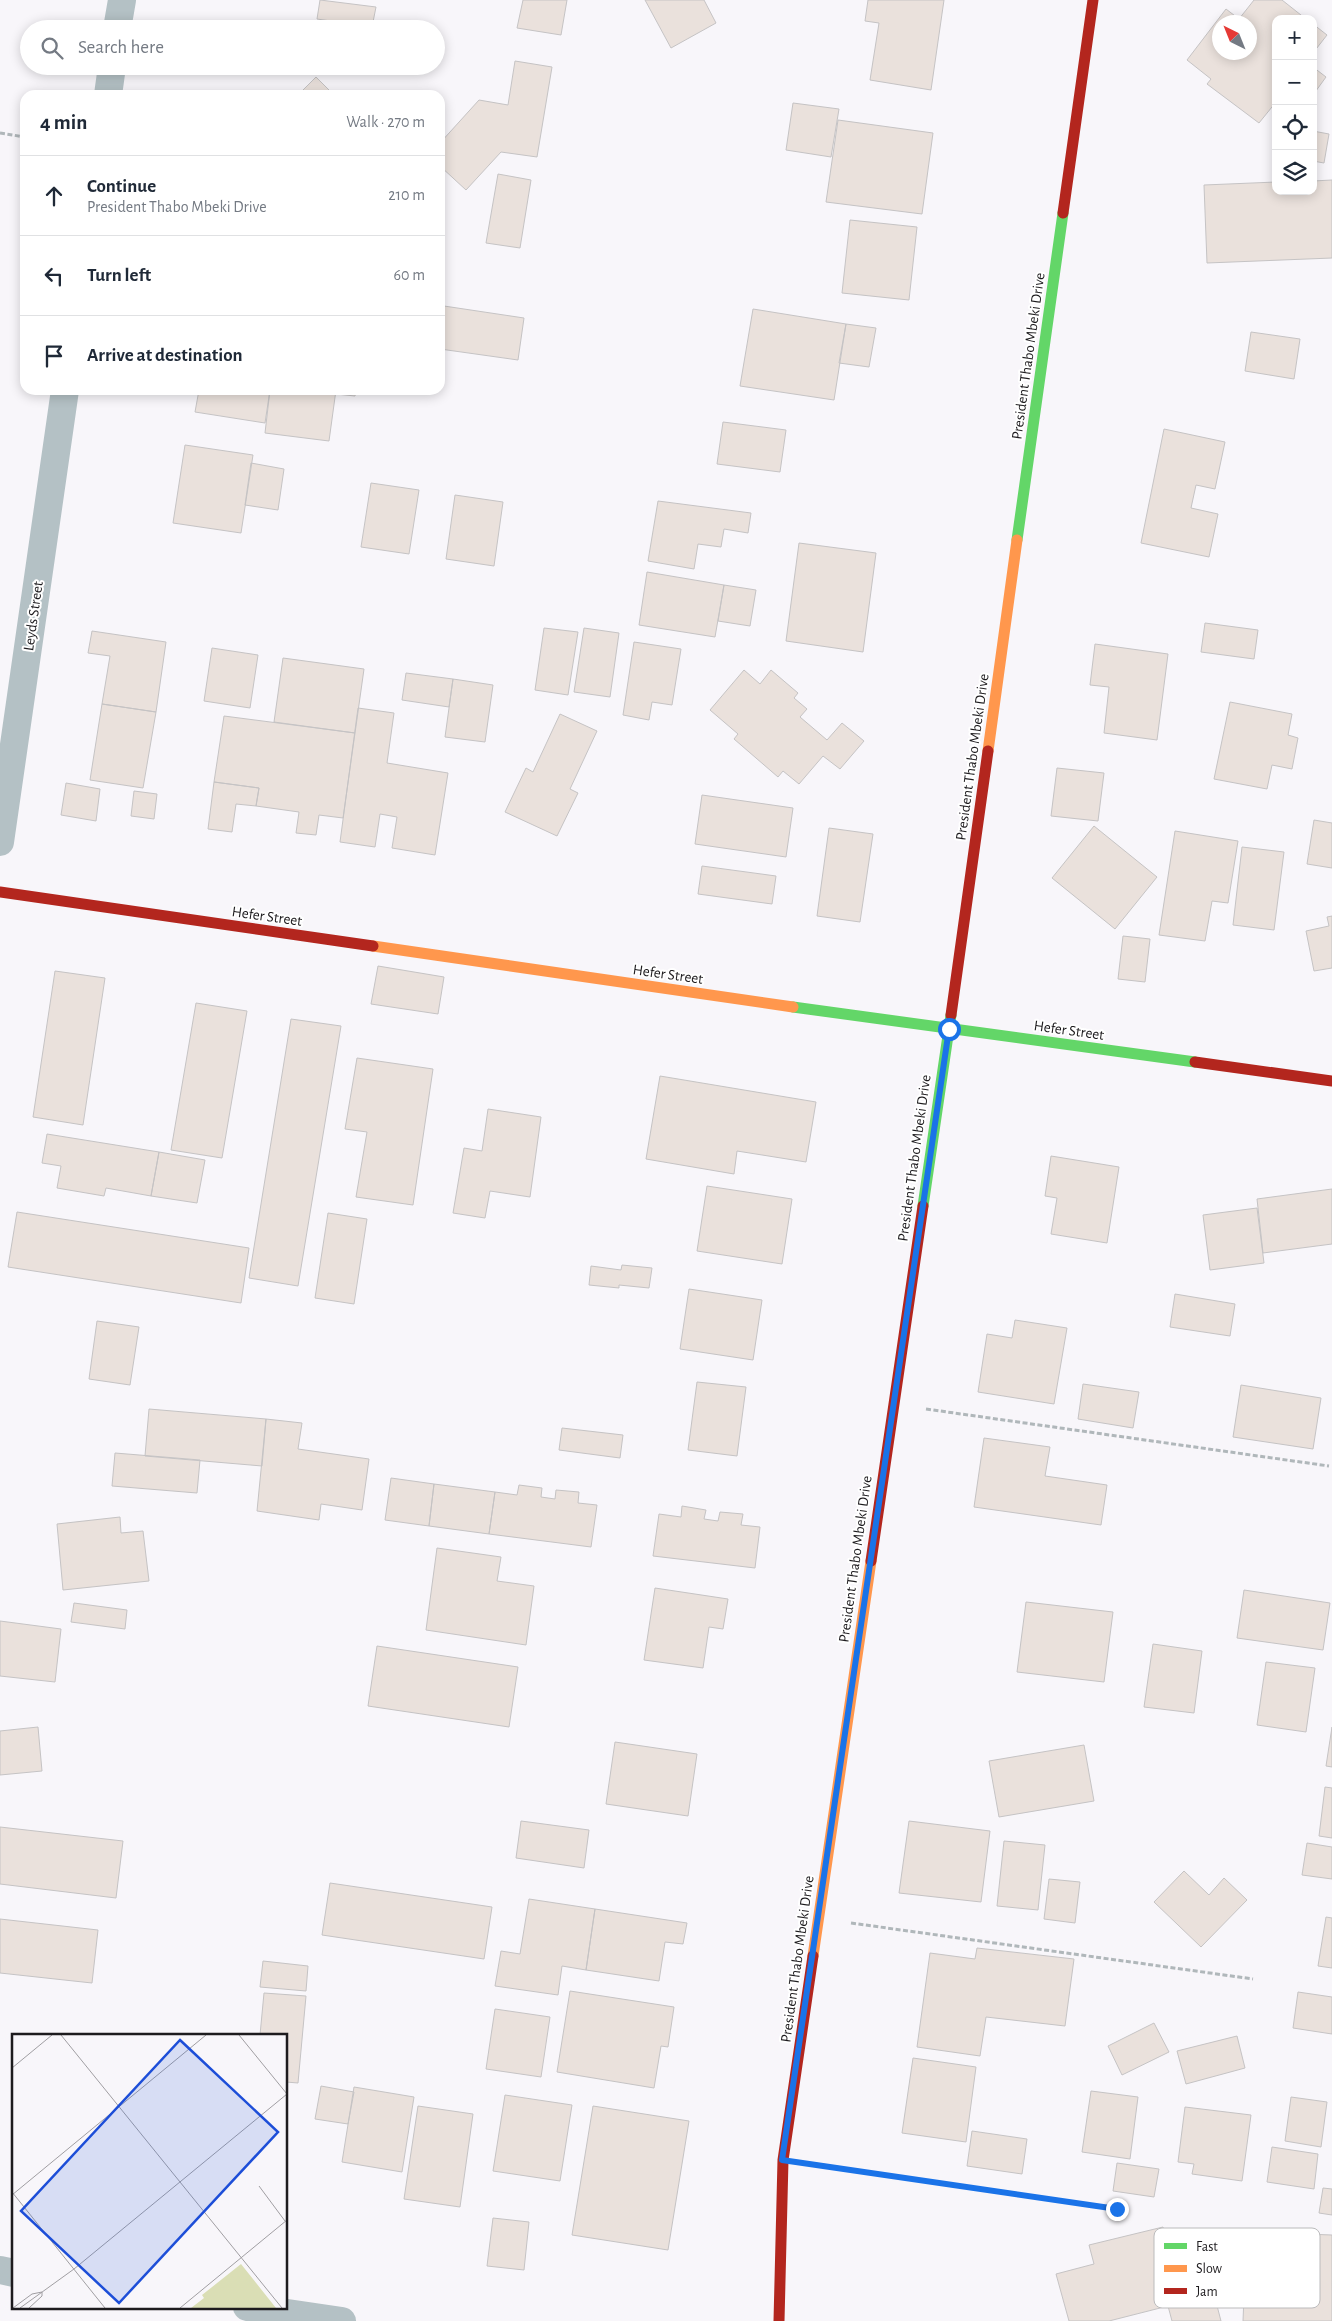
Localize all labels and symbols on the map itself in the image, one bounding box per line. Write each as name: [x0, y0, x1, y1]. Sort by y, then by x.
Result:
north arrow: [1212, 15, 1257, 60]
street label: President Thabo Mbeki Drive: [1009, 272, 1048, 440]
street label: Leyds Street: [21, 580, 46, 652]
street label: President Thabo Mbeki Drive: [953, 673, 992, 841]
street label: Hefer Street: [231, 904, 303, 929]
street label: Hefer Street: [632, 962, 704, 987]
route start: [938, 1018, 961, 1041]
street label: Hefer Street: [1033, 1018, 1105, 1043]
street label: President Thabo Mbeki Drive: [895, 1074, 934, 1242]
street label: President Thabo Mbeki Drive: [836, 1475, 875, 1643]
street label: President Thabo Mbeki Drive: [778, 1875, 817, 2043]
inset map: [12, 2034, 288, 2308]
route end: [1106, 2198, 1129, 2221]
legend: [1154, 2228, 1320, 2308]
text: Fast: [1196, 2240, 1218, 2254]
text: Slow: [1196, 2262, 1223, 2276]
text: Jam: [1196, 2285, 1218, 2299]

